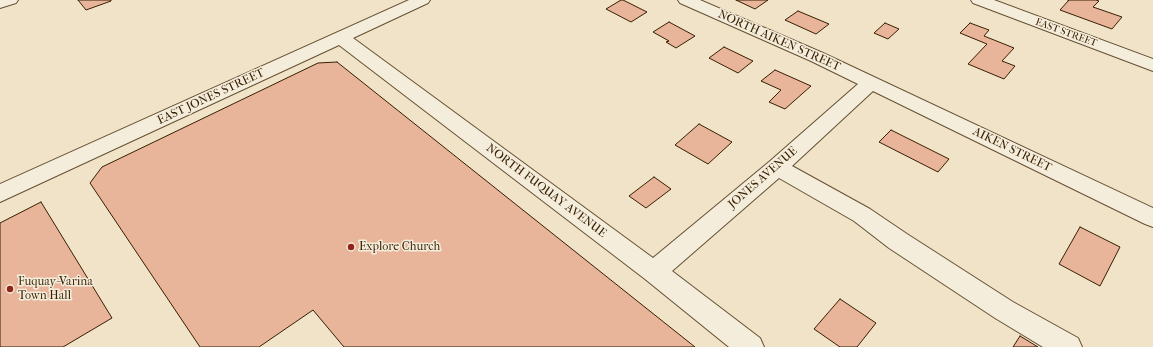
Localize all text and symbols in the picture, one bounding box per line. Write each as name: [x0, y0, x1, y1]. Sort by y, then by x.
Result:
street label: NORTH AIKEN STREET: [715, 7, 843, 75]
street label: EAST STREET: [1034, 16, 1098, 50]
street label: EAST JONES STREET: [155, 66, 267, 128]
street label: AIKEN STREET: [970, 125, 1054, 175]
street label: NORTH FUQUAY AVENUE: [483, 141, 609, 241]
street label: JONES AVENUE: [725, 144, 801, 212]
place label: Explore Church: [359, 240, 440, 254]
marker: Explore Church: [346, 242, 356, 252]
place label: Fuquay-Varina Town Hall: [18, 275, 93, 303]
marker: Fuquay-Varina Town Hall: [5, 284, 15, 294]

